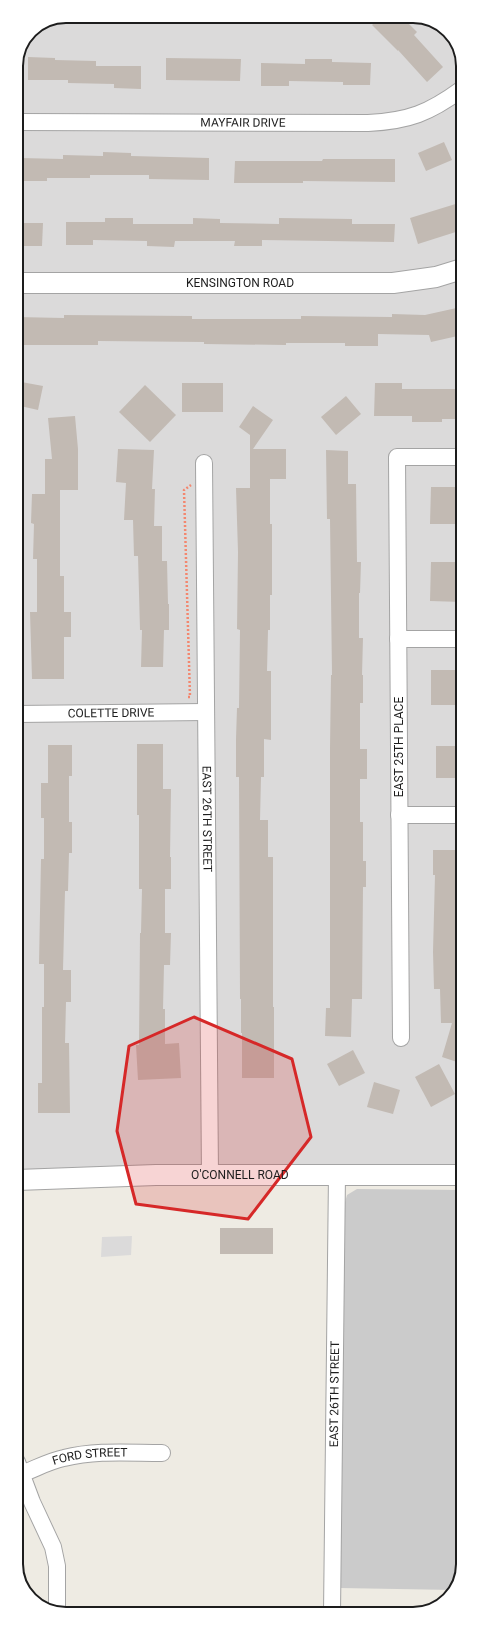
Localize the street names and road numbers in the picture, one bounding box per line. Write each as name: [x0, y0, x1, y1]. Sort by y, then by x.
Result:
street label: MAYFAIR DRIVE: [200, 116, 286, 130]
street label: KENSINGTON ROAD: [186, 276, 294, 290]
street label: EAST 25TH PLACE: [392, 697, 406, 797]
street label: COLETTE DRIVE: [68, 706, 155, 720]
street label: EAST 26TH STREET: [200, 766, 214, 872]
street label: O'CONNELL ROAD: [191, 1168, 289, 1182]
street label: EAST 26TH STREET: [327, 1341, 342, 1447]
street label: FORD STREET: [50, 1445, 128, 1468]

